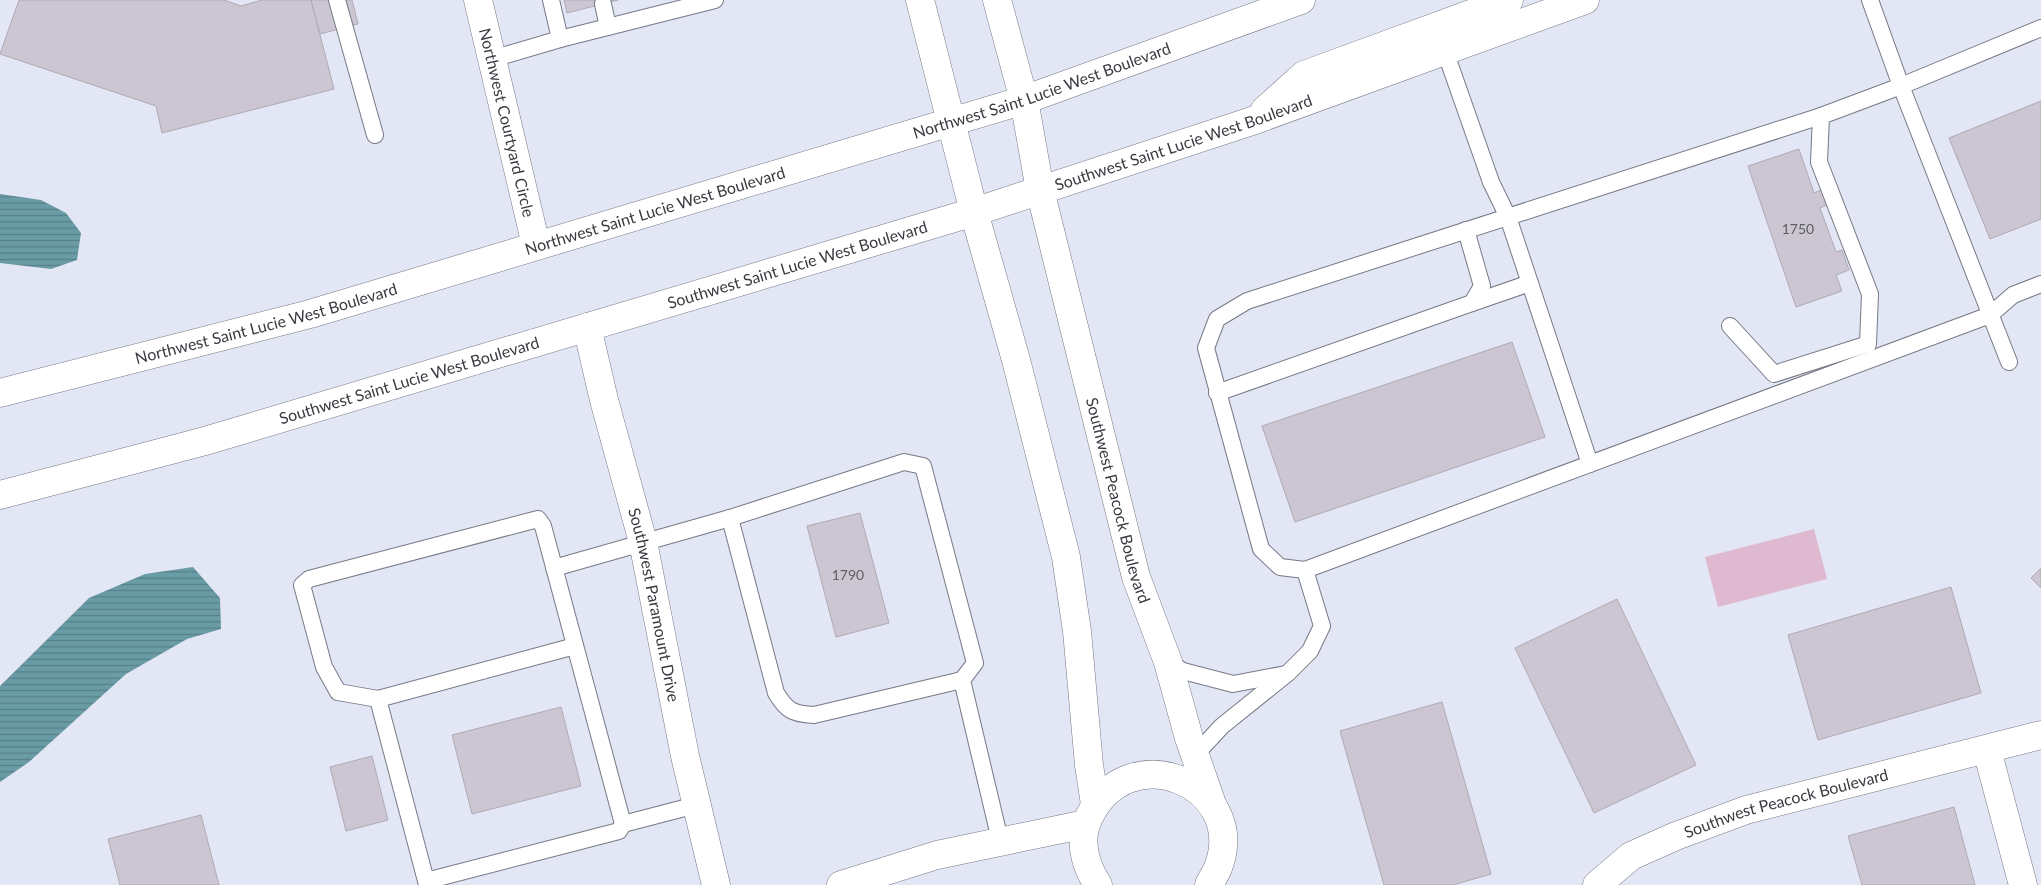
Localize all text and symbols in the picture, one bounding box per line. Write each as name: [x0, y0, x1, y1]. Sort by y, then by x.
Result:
street label: Northwest Courtyard Circle: [476, 26, 539, 219]
street label: Northwest Saint Lucie West Boulevard: [910, 38, 1173, 142]
street label: Southwest Saint Lucie West Boulevard: [1052, 90, 1315, 194]
street label: Northwest Saint Lucie West Boulevard: [522, 162, 787, 258]
street label: Southwest Saint Lucie West Boulevard: [665, 216, 929, 312]
house number: 1750: [1782, 220, 1814, 237]
street label: Northwest Saint Lucie West Boulevard: [133, 278, 399, 367]
street label: Southwest Saint Lucie West Boulevard: [277, 332, 541, 427]
street label: Southwest Peacock Boulevard: [1083, 395, 1155, 606]
street label: Southwest Paramount Drive: [625, 505, 684, 703]
house number: 1790: [832, 566, 864, 583]
street label: Southwest Peacock Boulevard: [1681, 764, 1890, 841]

